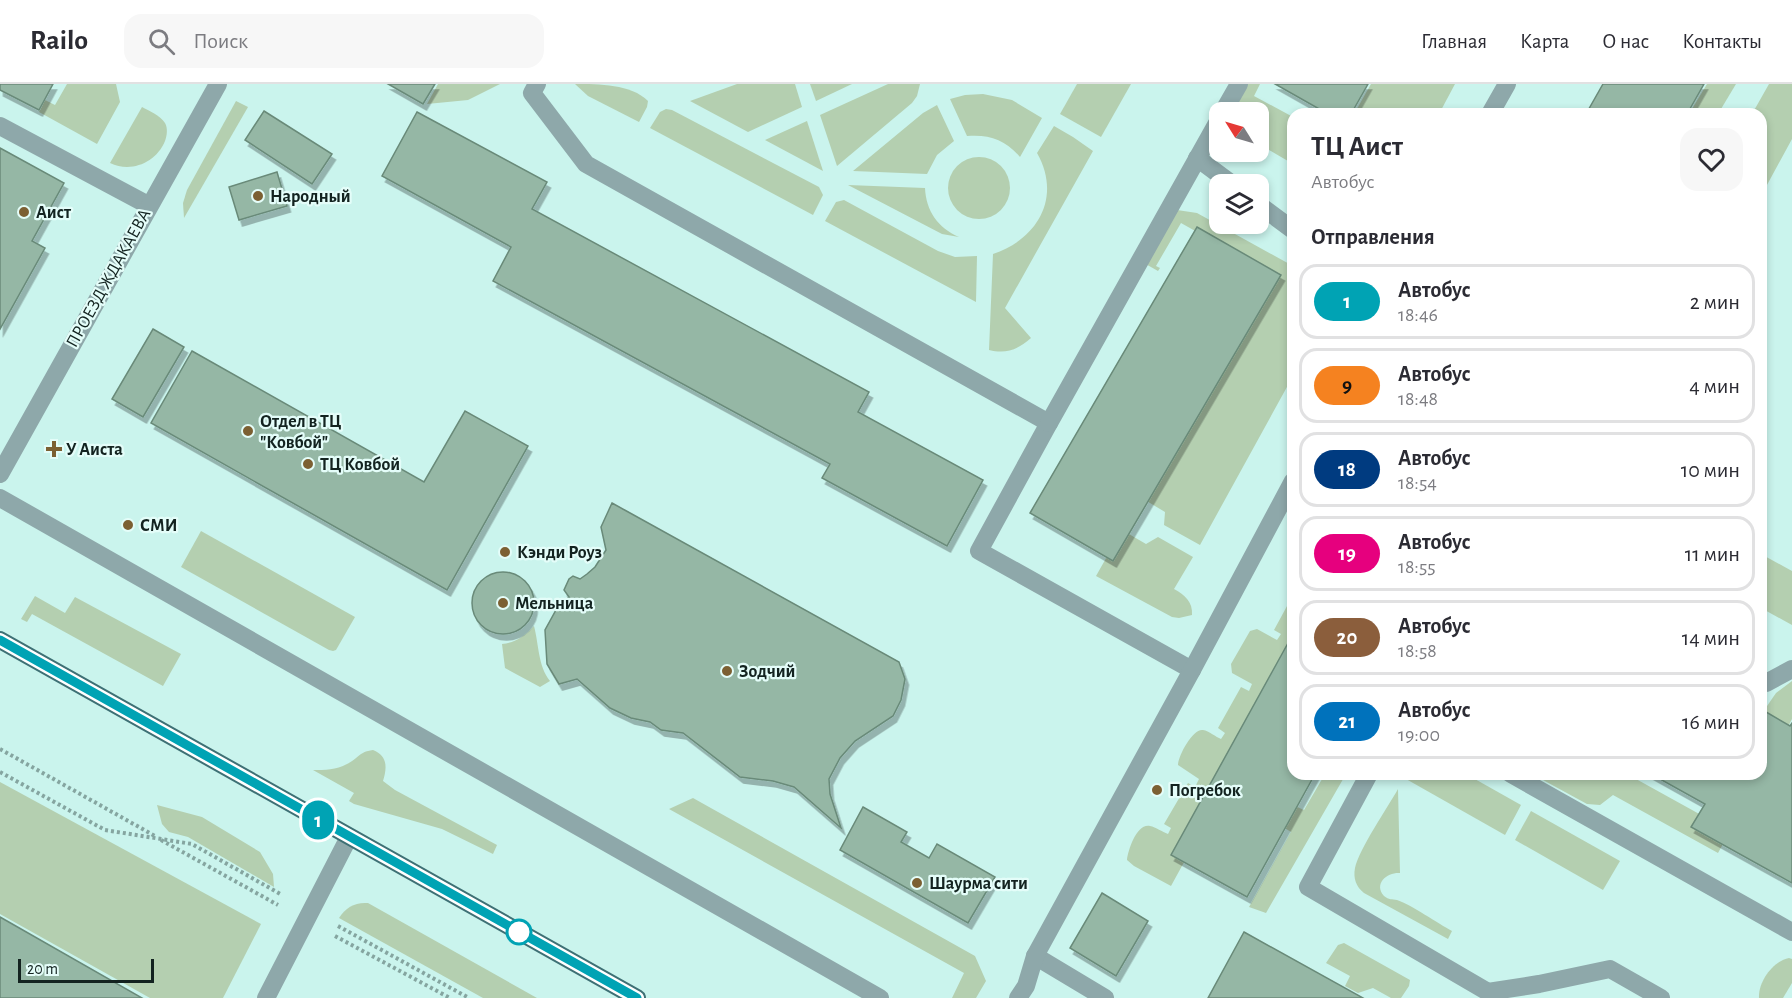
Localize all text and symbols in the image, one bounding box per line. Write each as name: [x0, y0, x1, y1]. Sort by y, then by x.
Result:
search box: [124, 14, 544, 68]
icon: search: [145, 25, 178, 58]
text: Railo: [30, 27, 88, 55]
text: Поиск: [193, 30, 248, 52]
text: Главная: [1421, 31, 1487, 52]
text: Карта: [1520, 31, 1569, 52]
text: О нас: [1602, 31, 1649, 52]
text: Контакты: [1682, 31, 1762, 52]
north arrow: [1209, 102, 1269, 162]
map controls: [1209, 102, 1269, 234]
button: heart: [1680, 128, 1743, 191]
text: ТЦ Аист: [1311, 133, 1403, 161]
text: Автобус: [1311, 172, 1375, 192]
button: layers: [1209, 174, 1269, 234]
place label: Народный: [270, 188, 351, 206]
marker: Народный: [251, 189, 265, 203]
place label: Аист: [36, 204, 72, 222]
marker: Аист: [17, 205, 31, 219]
street label: ПРОЕЗД ЖДАКАЕВА: [63, 206, 155, 351]
text: Отправления: [1311, 226, 1435, 248]
text: Автобус: [1398, 279, 1471, 301]
text: 1: [1343, 291, 1351, 312]
text: 2 мин: [1690, 291, 1740, 313]
text: 18:46: [1398, 305, 1438, 325]
text: Автобус: [1398, 363, 1471, 385]
text: 9: [1342, 375, 1352, 396]
text: 4 мин: [1689, 375, 1740, 397]
text: 18:48: [1398, 389, 1438, 409]
place label: Отдел в ТЦ "Ковбой": [260, 413, 342, 452]
marker: Отдел в ТЦ "Ковбой": [241, 424, 255, 438]
place label: У Аиста: [66, 441, 123, 459]
marker: У Аиста: [47, 442, 61, 456]
text: Автобус: [1398, 447, 1471, 469]
place label: ТЦ Ковбой: [320, 456, 400, 474]
marker: ТЦ Ковбой: [301, 457, 315, 471]
text: 18: [1338, 459, 1356, 480]
text: 10 мин: [1681, 459, 1740, 481]
text: 18:54: [1398, 473, 1437, 493]
place label: СМИ: [140, 517, 178, 535]
marker: СМИ: [121, 518, 135, 532]
text: Автобус: [1398, 531, 1471, 553]
text: 19: [1338, 543, 1356, 564]
text: 11 мин: [1685, 543, 1740, 565]
place label: Кэнди Роуз: [517, 544, 602, 562]
marker: Кэнди Роуз: [498, 545, 512, 559]
text: 18:55: [1398, 557, 1436, 577]
place label: Мельница: [515, 595, 594, 613]
marker: Мельница: [496, 596, 510, 610]
text: Автобус: [1398, 615, 1471, 637]
text: 20: [1337, 627, 1357, 648]
text: 14 мин: [1682, 627, 1740, 649]
text: 18:58: [1398, 641, 1437, 661]
place label: Зодчий: [739, 663, 795, 681]
marker: Зодчий: [720, 664, 734, 678]
text: Автобус: [1398, 699, 1471, 721]
text: 21: [1338, 711, 1356, 732]
text: 16 мин: [1682, 711, 1740, 733]
text: 19:00: [1398, 725, 1440, 745]
place label: Погребок: [1169, 782, 1241, 800]
marker: Погребок: [1150, 783, 1164, 797]
line badge: 1: [298, 800, 338, 840]
text: 1: [314, 810, 322, 831]
place label: Шаурма сити: [929, 875, 1028, 893]
marker: Шаурма сити: [910, 876, 924, 890]
unlabelled marker: [506, 919, 532, 945]
scale bar: [18, 956, 154, 984]
text: 20 m: [27, 961, 58, 977]

